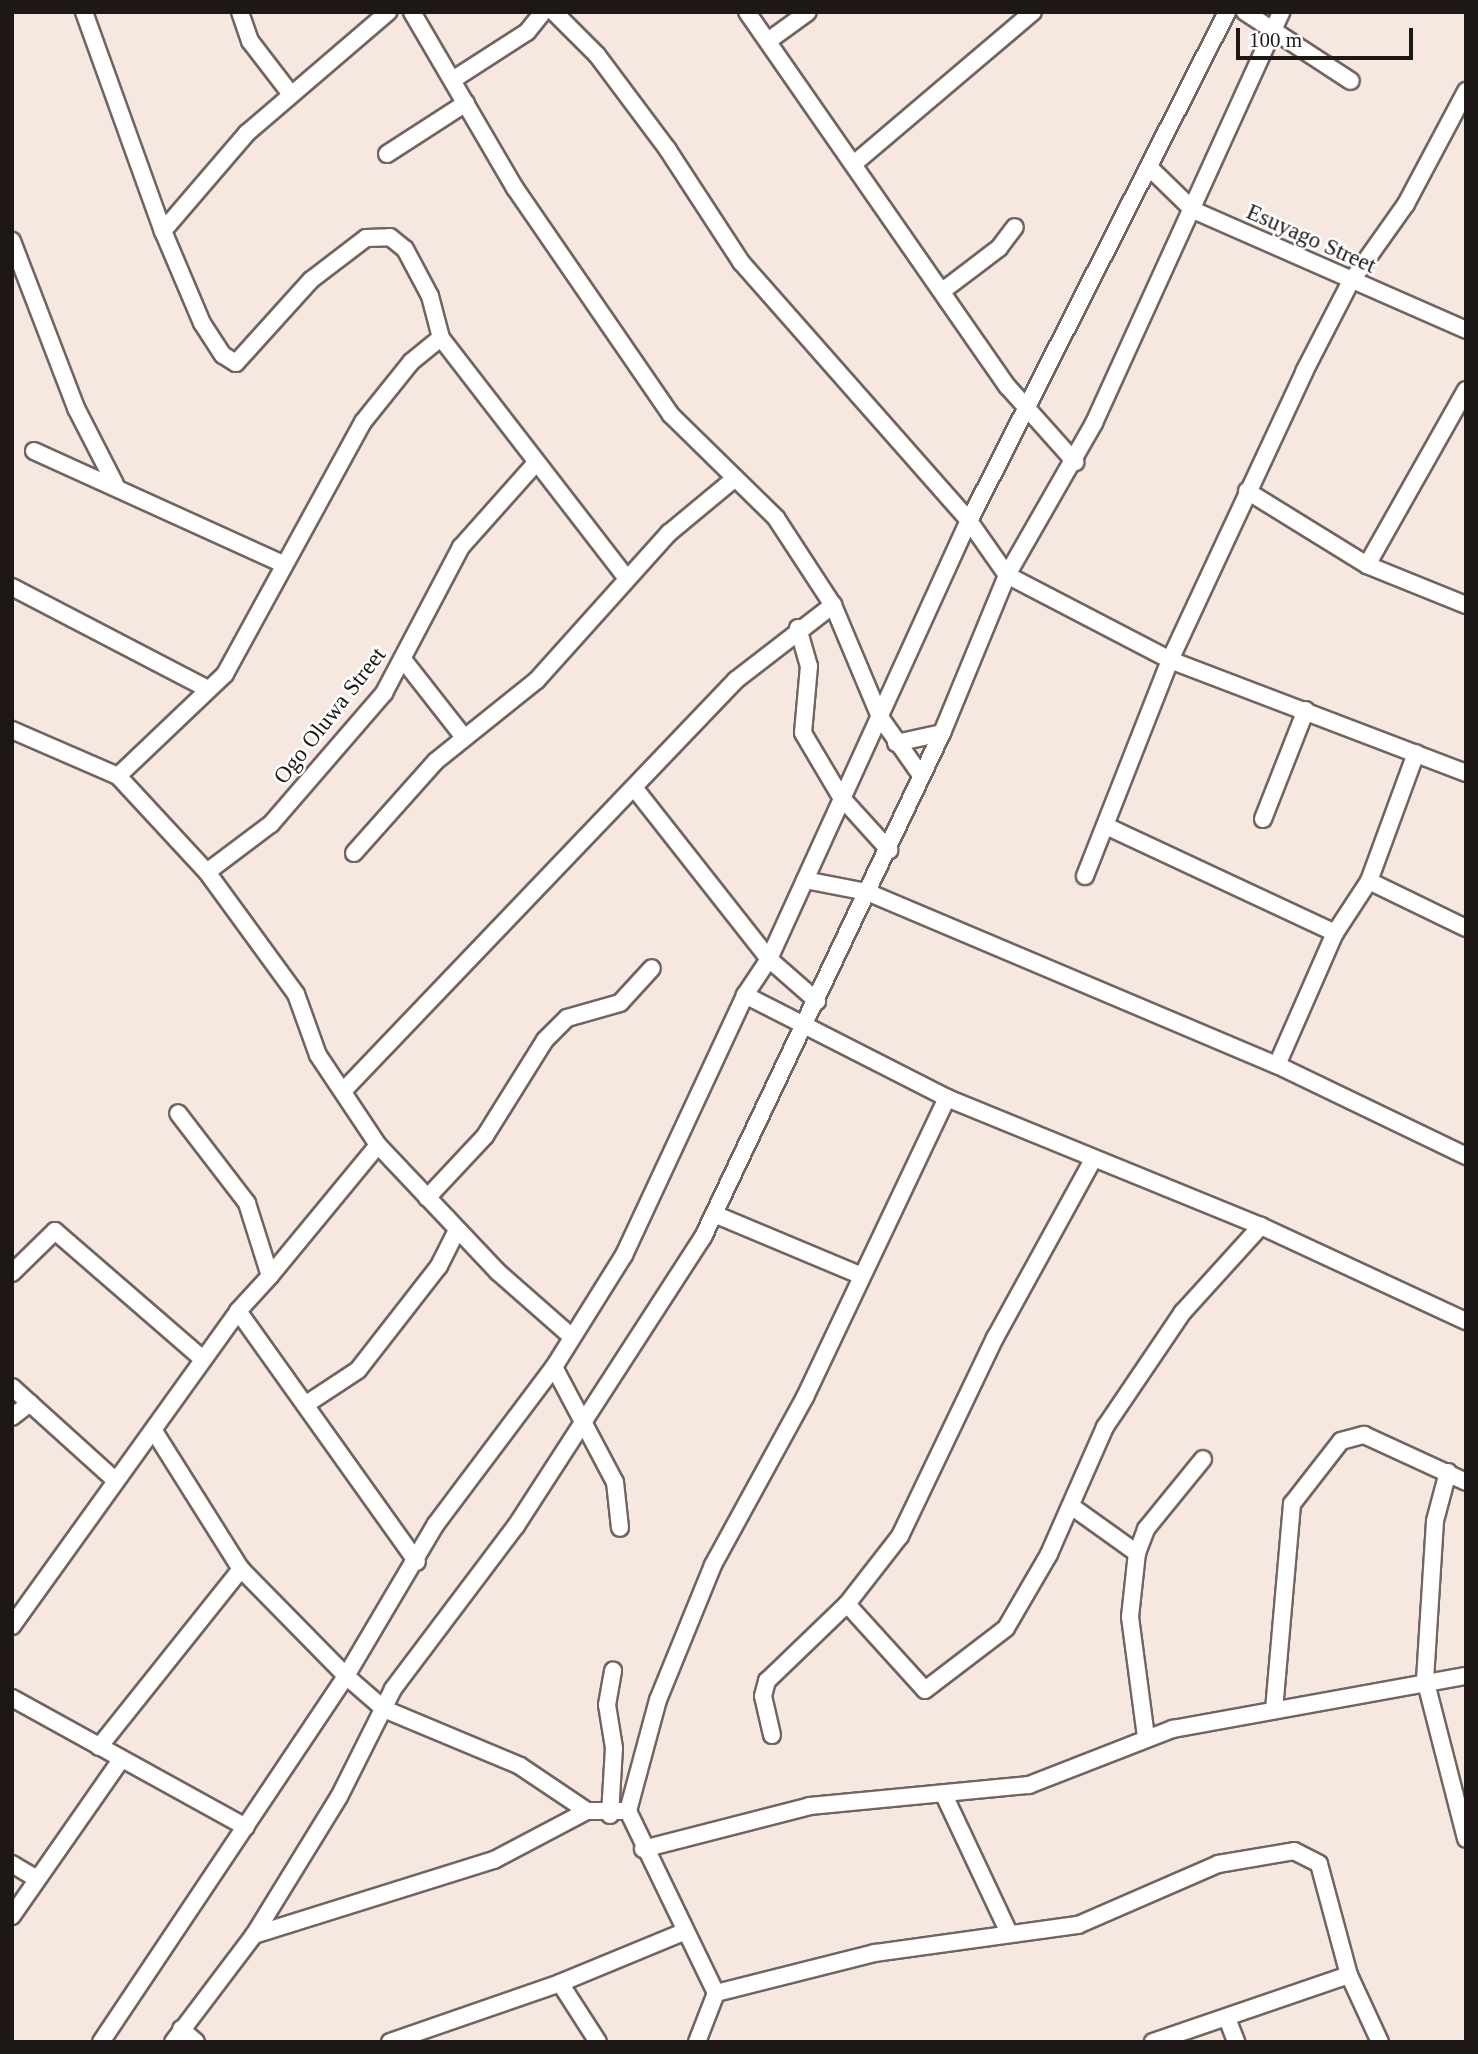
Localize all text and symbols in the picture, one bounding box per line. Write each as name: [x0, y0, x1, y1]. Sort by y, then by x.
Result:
scale bar: [1240, 14, 1417, 58]
text: 100 m: [1249, 28, 1302, 52]
street label: Esuyago Street: [1242, 198, 1380, 280]
street label: Ogo Oluwa Street: [268, 642, 392, 790]

